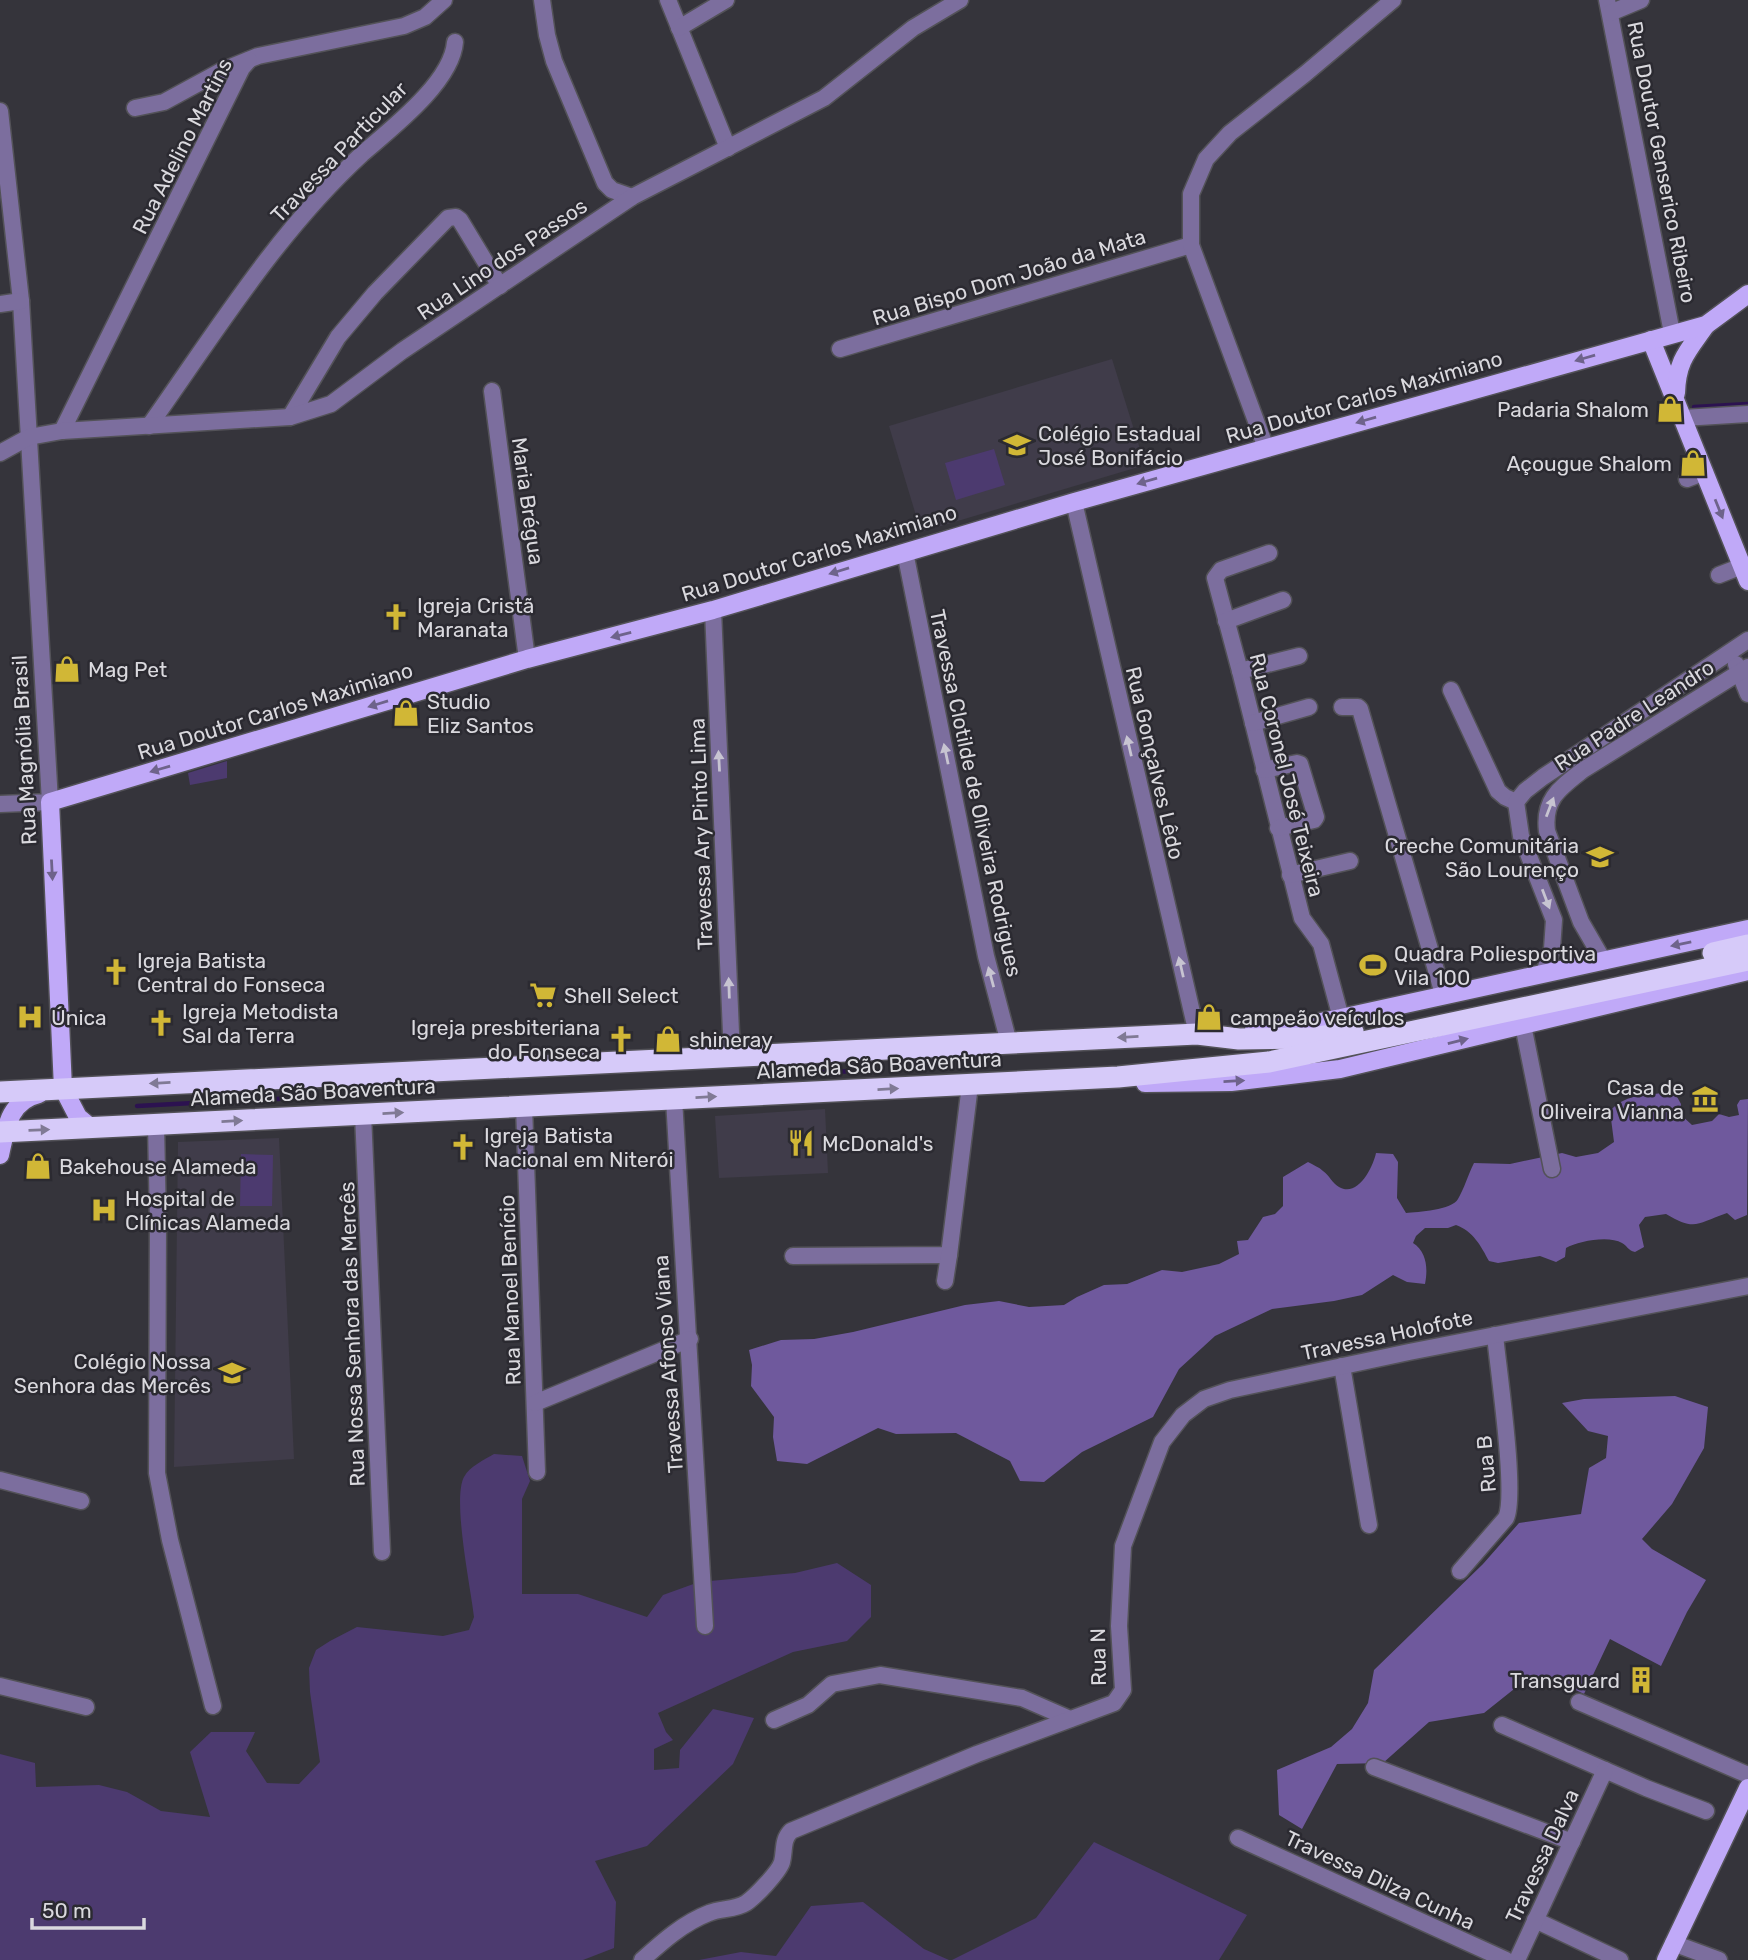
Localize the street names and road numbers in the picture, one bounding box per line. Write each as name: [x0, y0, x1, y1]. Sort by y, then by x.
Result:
street label: Rua Doutor Genserico Ribeiro: [1622, 19, 1702, 305]
street label: Rua Adelino Martins: [127, 54, 237, 238]
street label: Travessa Particular: [265, 76, 413, 228]
street label: Rua Lino dos Passos: [412, 193, 592, 325]
street label: Rua Bispo Dom João da Mata: [869, 223, 1149, 331]
street label: Rua Doutor Carlos Maximiano: [1223, 345, 1505, 449]
street label: Maria Brégua: [507, 436, 549, 566]
street label: Rua Doutor Carlos Maximiano: [678, 499, 960, 607]
street label: Travessa Clotilde de Oliveira Rodrigues: [925, 607, 1027, 979]
street label: Rua Coronel José Teixeira: [1245, 650, 1329, 900]
street label: Rua Magnólia Brasil: [7, 654, 41, 846]
street label: Rua Padre Leandro: [1550, 654, 1718, 776]
street label: Rua Doutor Carlos Maximiano: [134, 657, 416, 765]
street label: Rua Gonçalves Lêdo: [1121, 664, 1189, 862]
street label: Travessa Ary Pinto Lima: [684, 718, 718, 950]
street label: Alameda São Boaventura: [756, 1046, 1002, 1084]
street label: Alameda São Boaventura: [190, 1073, 436, 1111]
street label: Rua Nossa Senhora das Mercês: [334, 1181, 370, 1487]
street label: Rua Manoel Benício: [494, 1194, 526, 1386]
street label: Travessa Afonso Viana: [648, 1254, 688, 1474]
street label: Travessa Holofote: [1299, 1305, 1475, 1365]
street label: Rua B: [1471, 1434, 1501, 1494]
street label: Rua N: [1085, 1628, 1111, 1686]
street label: Travessa Dalva: [1500, 1785, 1584, 1927]
street label: Travessa Dilza Cunha: [1281, 1825, 1479, 1935]

